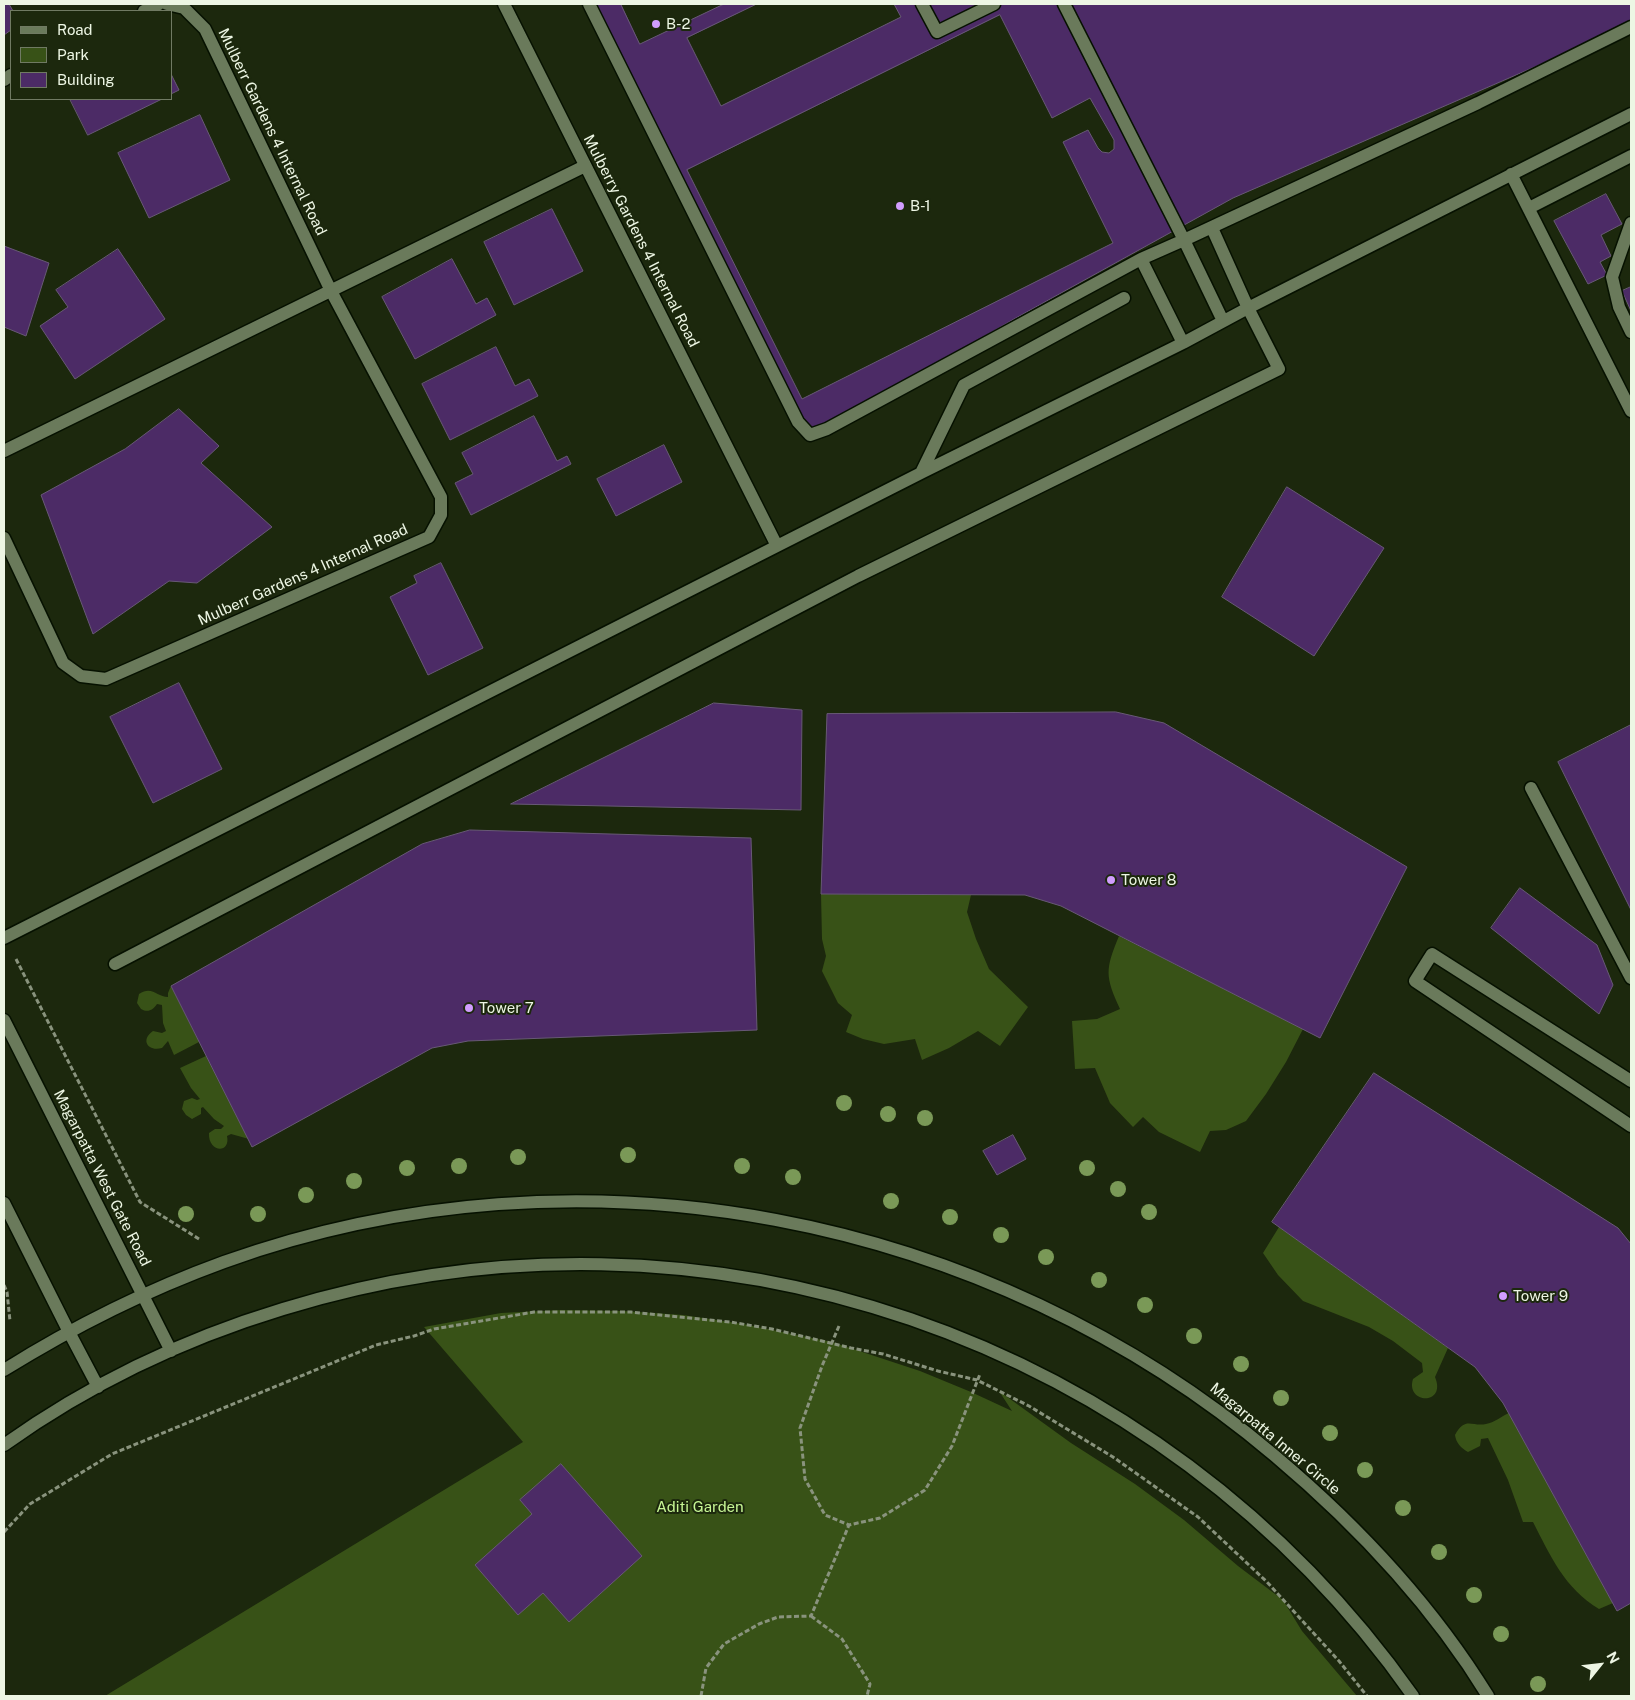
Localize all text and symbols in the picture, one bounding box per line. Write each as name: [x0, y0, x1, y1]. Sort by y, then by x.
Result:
legend: [10, 10, 172, 100]
place label: B-2: [666, 15, 691, 33]
marker: B-2: [650, 18, 662, 30]
text: Road: [57, 21, 93, 38]
street label: Mulberr Gardens 4 Internal Road: [214, 26, 330, 238]
text: Park: [57, 46, 89, 63]
text: Building: [57, 71, 115, 88]
street label: Mulberry Gardens 4 Internal Road: [579, 132, 703, 350]
place label: B-1: [910, 197, 931, 215]
marker: B-1: [894, 200, 906, 212]
street label: Mulberr Gardens 4 Internal Road: [195, 520, 411, 630]
place label: Tower 8: [1121, 871, 1177, 889]
marker: Tower 8: [1105, 874, 1117, 886]
place label: Tower 7: [479, 999, 534, 1017]
marker: Tower 7: [463, 1002, 475, 1014]
street label: Magarpatta West Gate Road: [50, 1087, 154, 1269]
place label: Tower 9: [1513, 1287, 1568, 1305]
marker: Tower 9: [1497, 1290, 1509, 1302]
street label: Magarpatta Inner Circle: [1206, 1379, 1344, 1499]
park label: Aditi Garden: [656, 1498, 744, 1516]
north arrow: [1575, 1640, 1625, 1690]
text: N: [1603, 1649, 1623, 1666]

